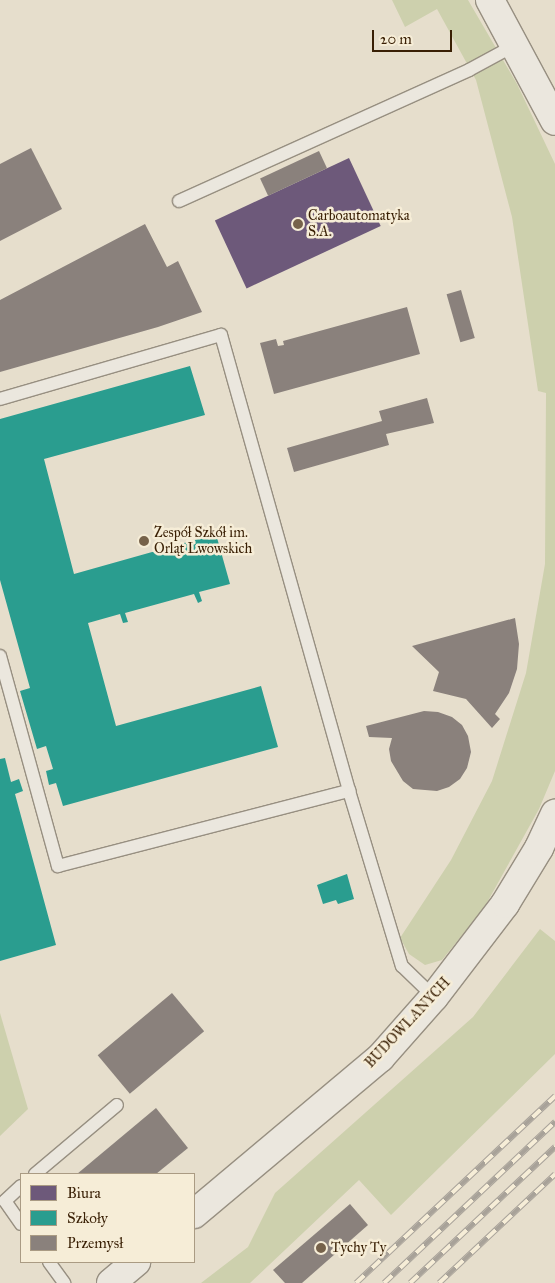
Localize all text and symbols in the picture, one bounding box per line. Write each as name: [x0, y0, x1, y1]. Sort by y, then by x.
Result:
scale bar: [375, 20, 455, 52]
text: 20 m: [380, 30, 412, 48]
place label: Carboautomatyka S.A.: [308, 208, 410, 240]
marker: Carboautomatyka S.A.: [292, 218, 304, 230]
place label: Zespół Szkół im. Orląt Lwowskich: [154, 525, 252, 558]
marker: Zespół Szkół im. Orląt Lwowskich: [138, 535, 150, 547]
street label: BUDOWLANYCH: [362, 974, 454, 1072]
legend: [20, 1173, 195, 1263]
text: Biura: [67, 1184, 101, 1202]
text: Szkoły: [67, 1209, 108, 1227]
text: Przemysł: [67, 1234, 123, 1252]
place label: Tychy Ty: [331, 1240, 386, 1256]
marker: Tychy Ty: [315, 1242, 327, 1254]

